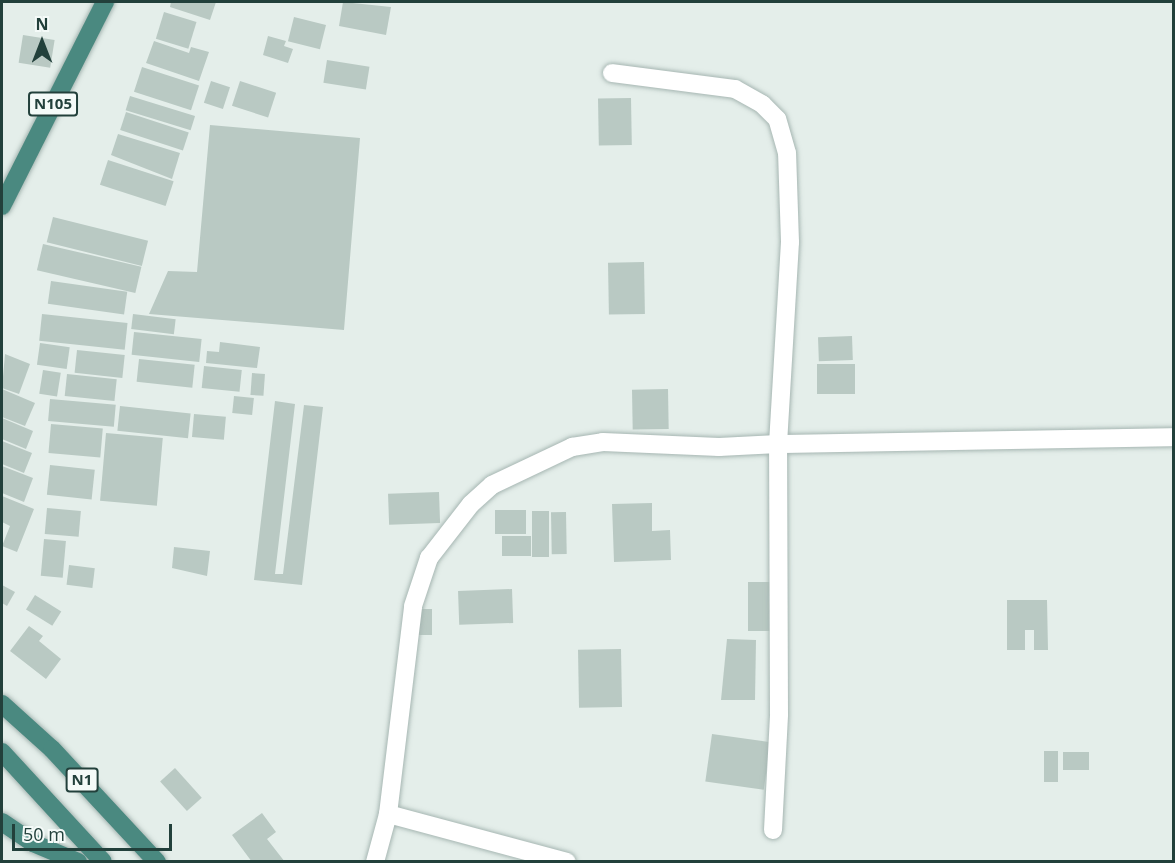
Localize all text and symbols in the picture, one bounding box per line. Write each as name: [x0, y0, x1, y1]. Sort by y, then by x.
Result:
north arrow: [12, 12, 72, 72]
text: N: [35, 13, 49, 35]
road number: N105: [28, 92, 78, 116]
road number: N1: [66, 768, 98, 792]
scale bar: [15, 812, 176, 850]
text: 50 m: [23, 822, 65, 846]

